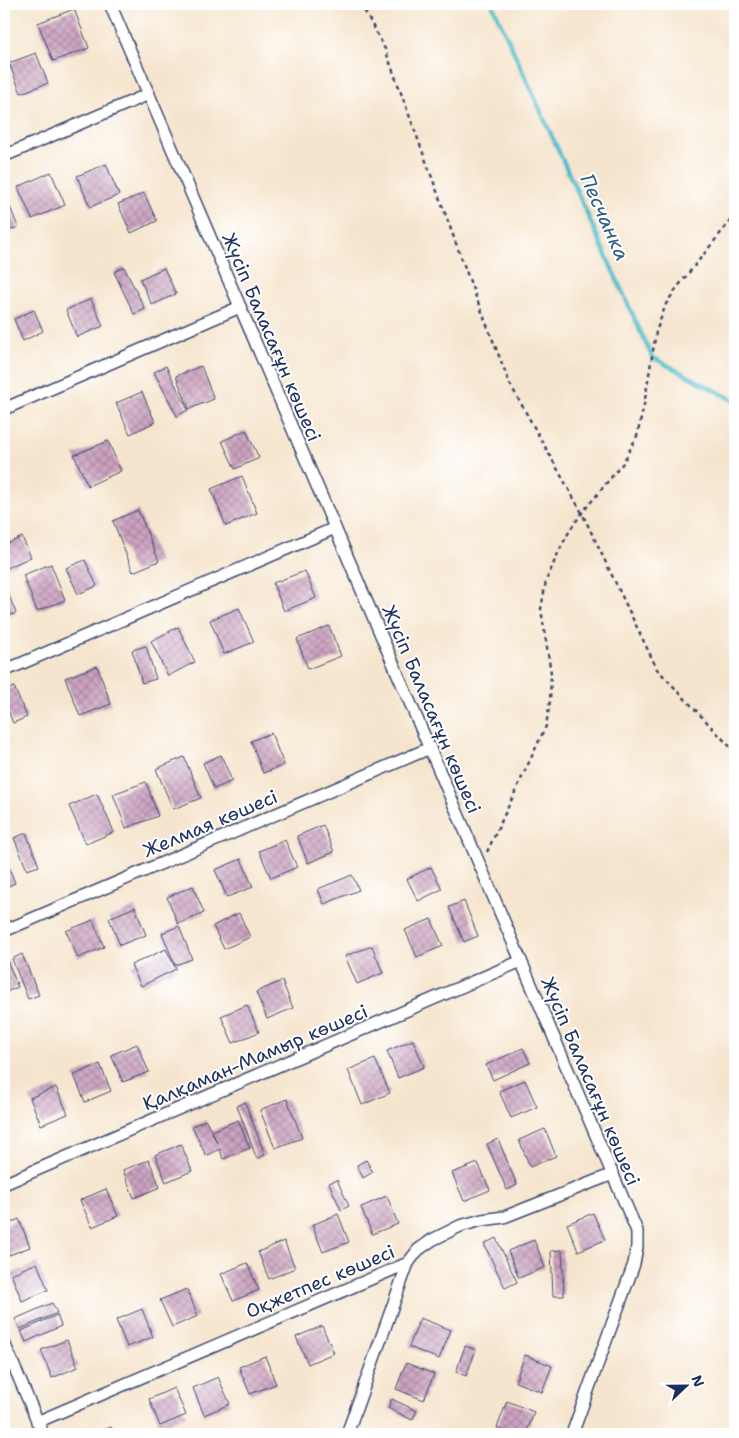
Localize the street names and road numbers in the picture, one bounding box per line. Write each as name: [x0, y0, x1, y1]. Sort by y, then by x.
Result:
street label: Жүсіп Баласағұн көшесі: [216, 229, 327, 445]
street label: Жүсіп Баласағұн көшесі: [376, 601, 487, 817]
street label: Желмая көшесі: [139, 784, 281, 863]
street label: Жүсіп Баласағұн көшесі: [535, 973, 646, 1189]
street label: Қалқаман-Мамыр көшесі: [139, 999, 371, 1116]
street label: Оқжетпес көшесі: [242, 1239, 399, 1324]

